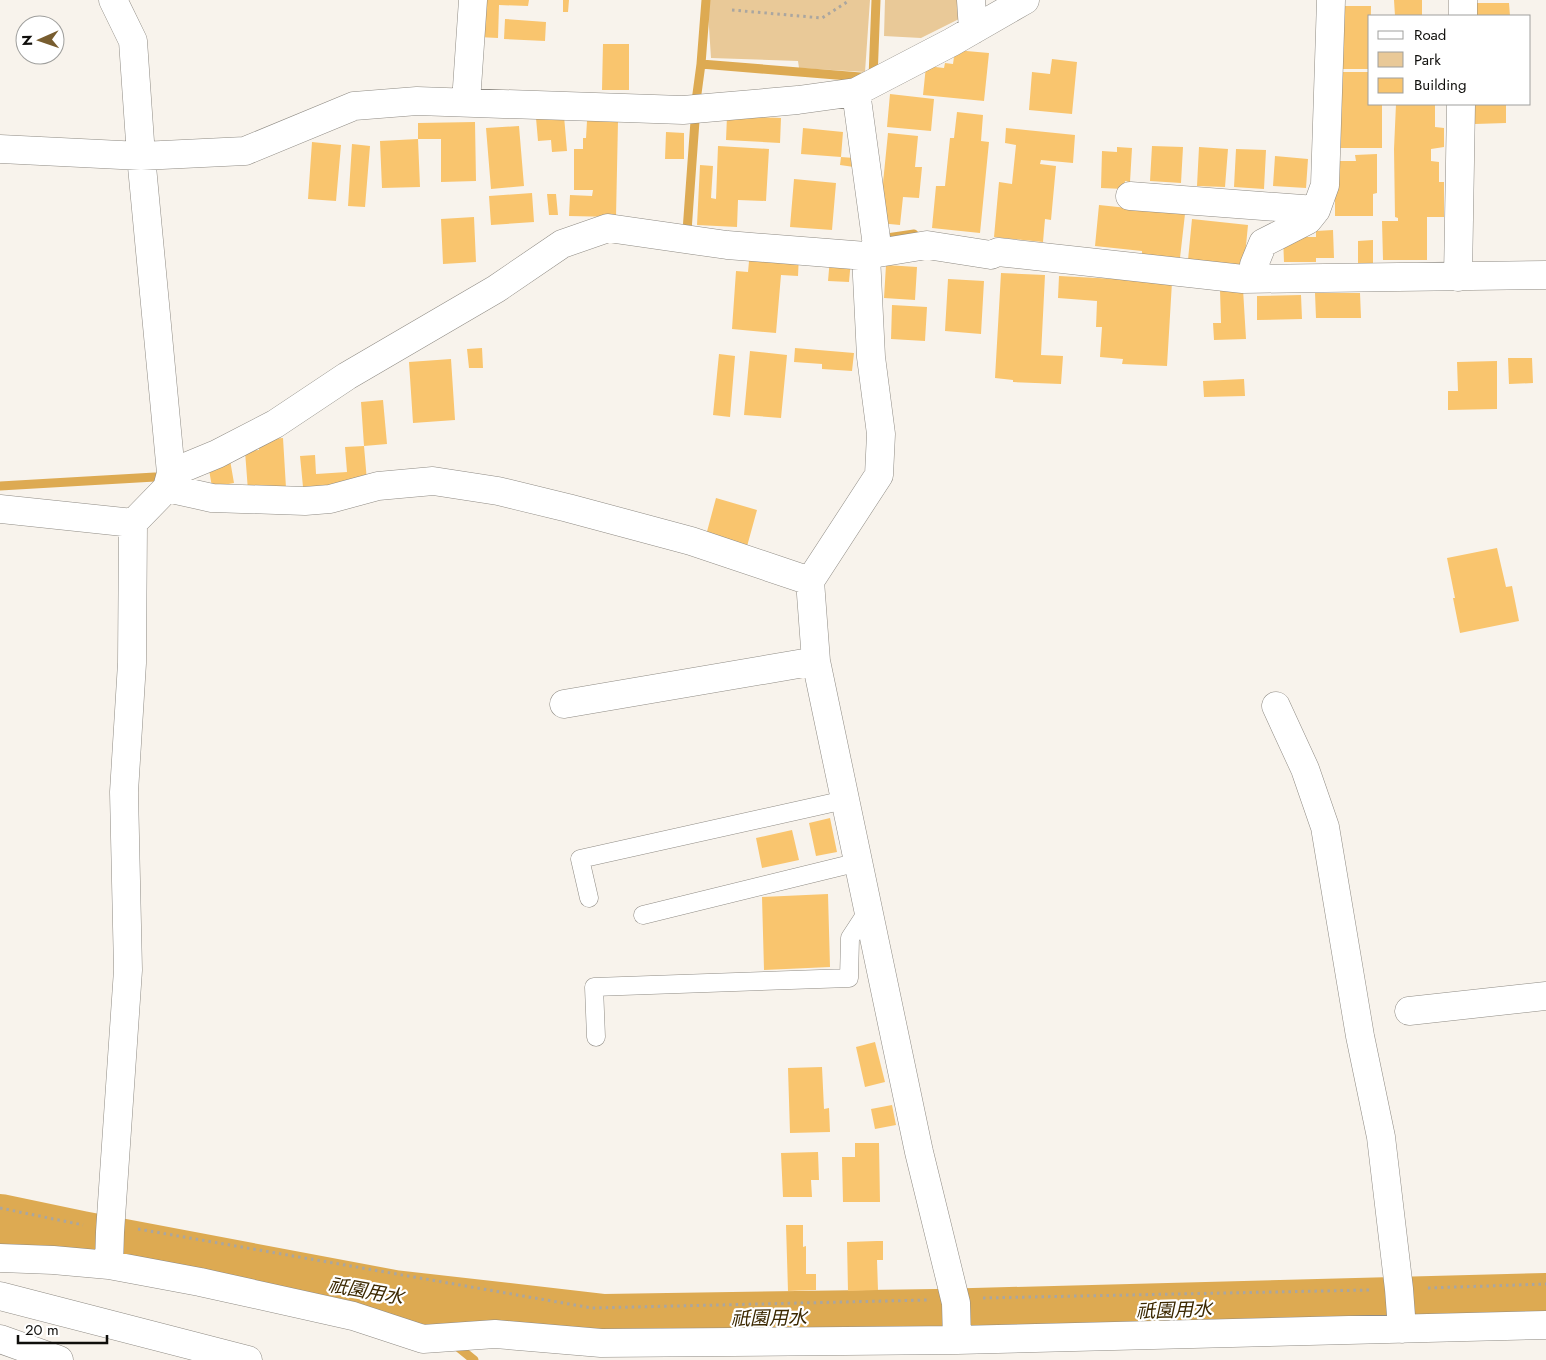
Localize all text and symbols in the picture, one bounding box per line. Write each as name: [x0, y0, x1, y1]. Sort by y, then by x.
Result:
north arrow: [15, 15, 65, 65]
legend: [1368, 15, 1531, 105]
text: Road: [1414, 24, 1446, 46]
text: N: [17, 35, 37, 46]
text: Park: [1414, 49, 1441, 71]
text: Building: [1414, 74, 1466, 96]
water label: 祇園用水: [326, 1271, 408, 1311]
water label: 祇園用水: [1136, 1295, 1214, 1325]
water label: 祇園用水: [731, 1304, 809, 1332]
scale bar: [18, 1312, 106, 1344]
text: 20 m: [25, 1319, 59, 1341]

